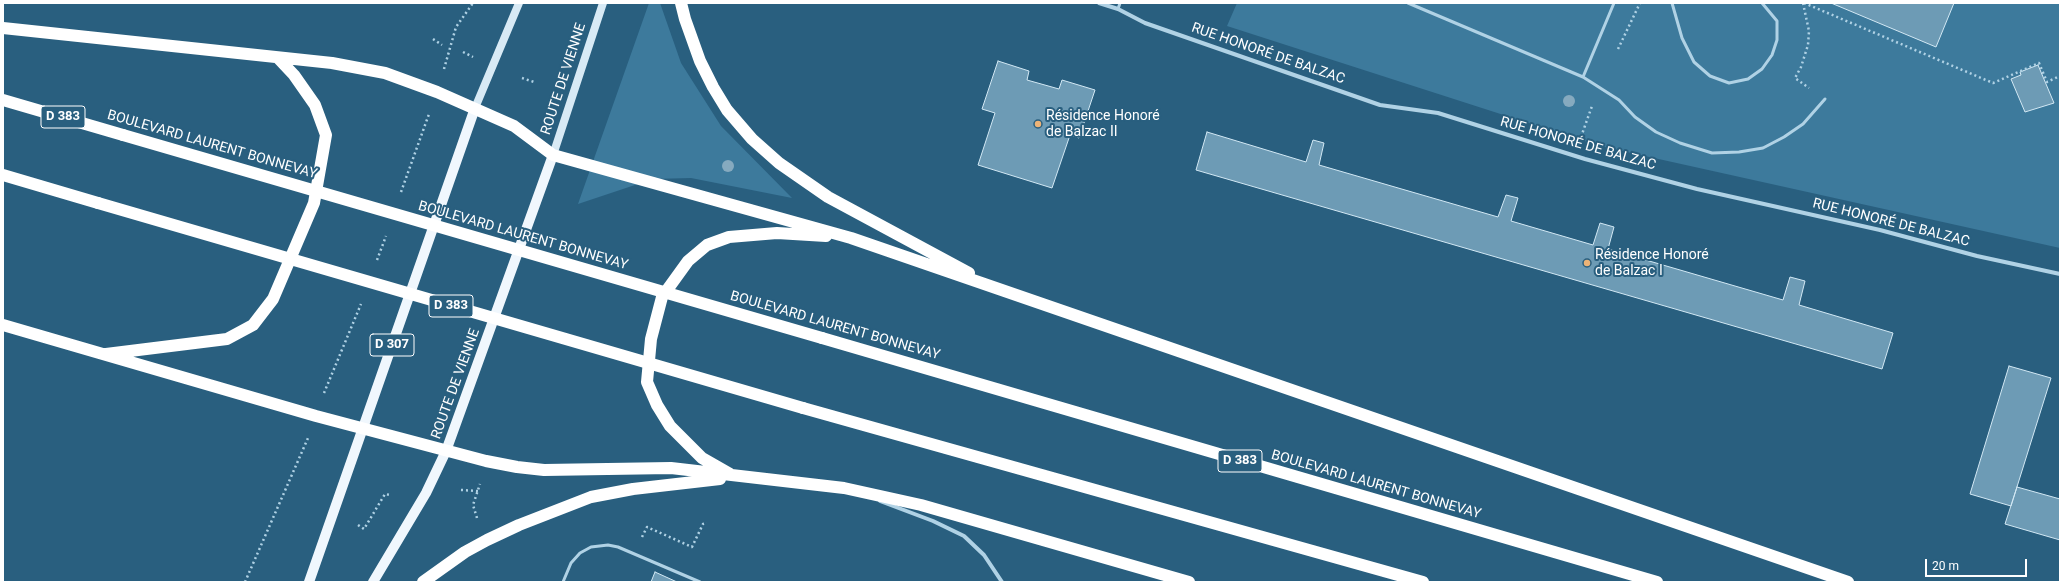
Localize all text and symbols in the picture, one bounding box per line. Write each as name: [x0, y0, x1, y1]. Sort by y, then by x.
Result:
street label: RUE HONORÉ DE BALZAC: [1189, 20, 1347, 88]
street label: ROUTE DE VIENNE: [538, 21, 590, 137]
road number: D 383: [41, 106, 85, 128]
street label: BOULEVARD LAURENT BONNEVAY: [105, 107, 319, 183]
place label: Résidence Honoré de Balzac II: [1046, 108, 1160, 140]
street label: RUE HONORÉ DE BALZAC: [1498, 114, 1658, 174]
marker: Résidence Honoré de Balzac II: [1033, 119, 1043, 129]
street label: RUE HONORÉ DE BALZAC: [1811, 195, 1971, 251]
street label: BOULEVARD LAURENT BONNEVAY: [416, 198, 630, 274]
place label: Résidence Honoré de Balzac I: [1595, 247, 1709, 280]
marker: Résidence Honoré de Balzac I: [1582, 258, 1592, 268]
street label: BOULEVARD LAURENT BONNEVAY: [728, 288, 942, 364]
road number: D 383: [429, 295, 473, 317]
street label: ROUTE DE VIENNE: [428, 326, 484, 442]
road number: D 307: [370, 334, 414, 356]
street label: BOULEVARD LAURENT BONNEVAY: [1269, 447, 1483, 523]
road number: D 383: [1218, 450, 1262, 472]
scale bar: [1927, 551, 2029, 577]
text: 20 m: [1932, 559, 1959, 573]

